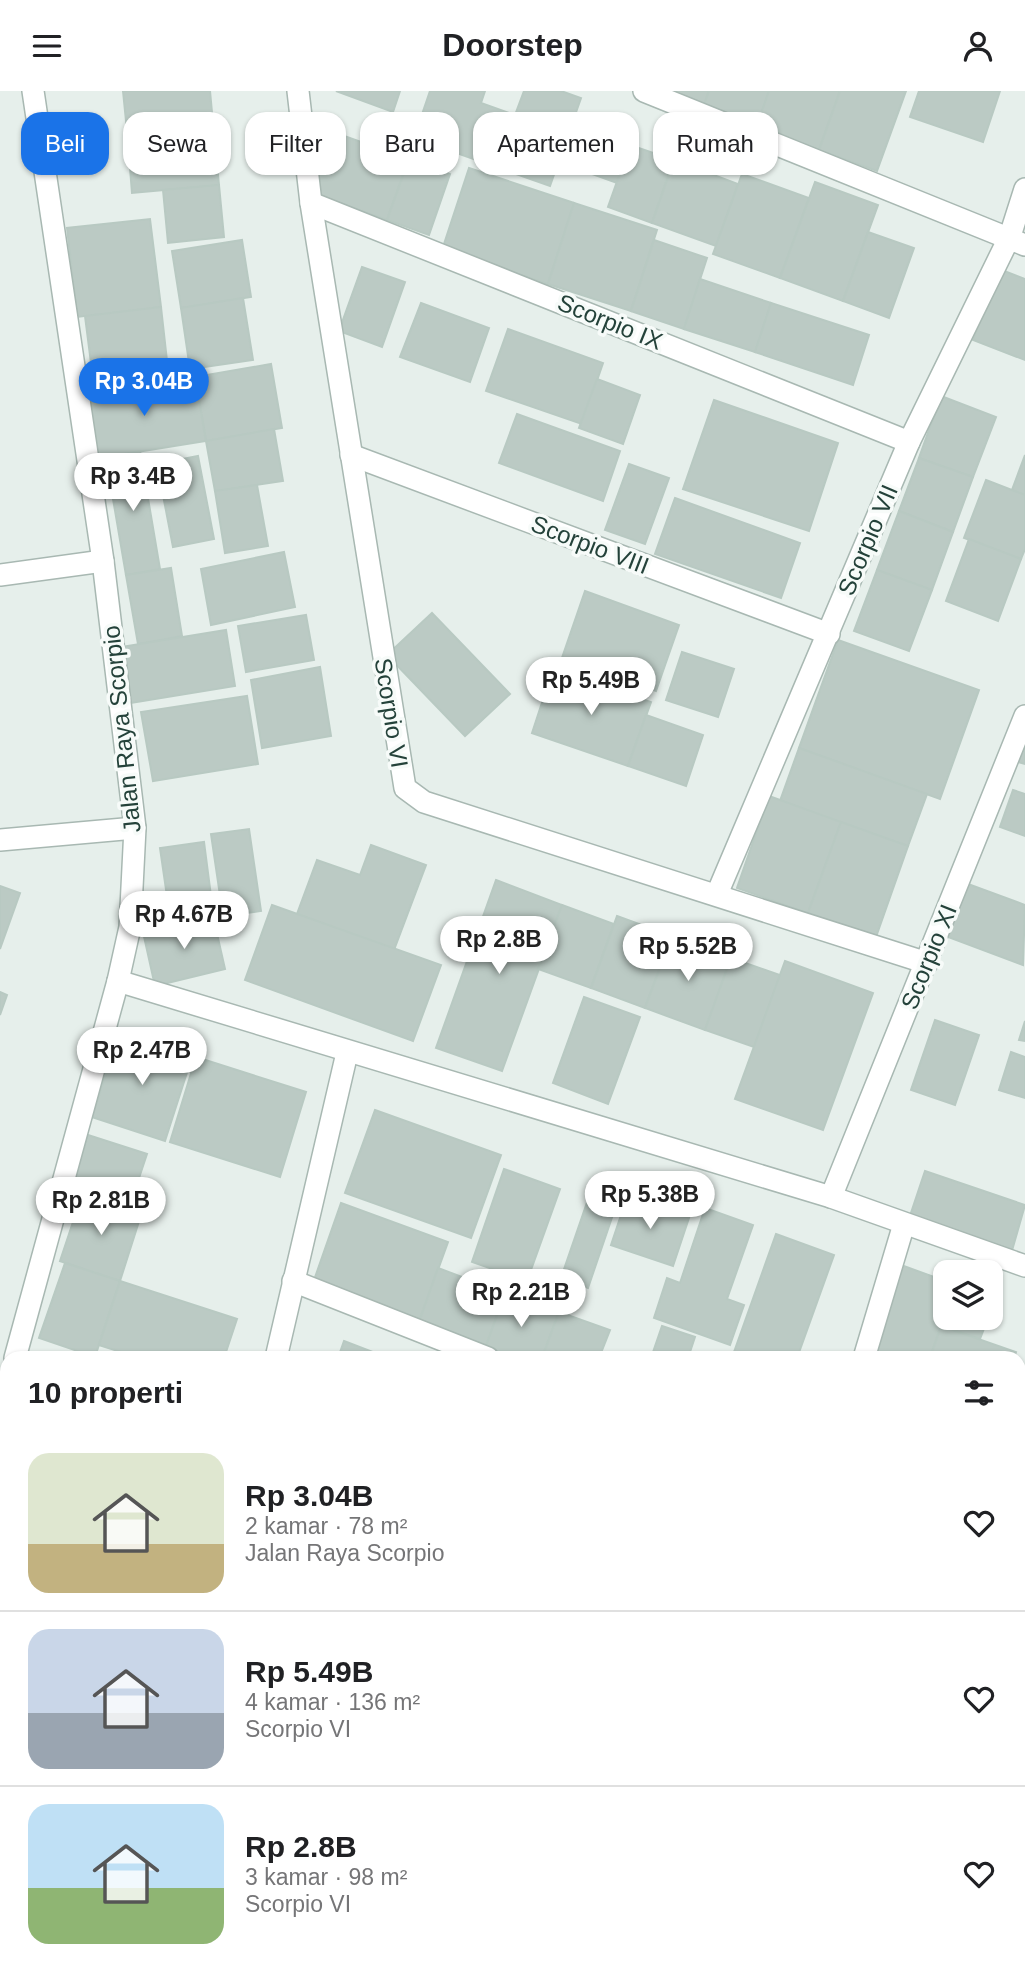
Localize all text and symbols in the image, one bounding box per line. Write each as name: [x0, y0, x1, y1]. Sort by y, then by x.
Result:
icon: menu: [28, 27, 66, 65]
text: Doorstep: [442, 27, 583, 63]
icon: person: [959, 27, 997, 65]
chip: Beli: [21, 112, 109, 175]
chip: Sewa: [123, 112, 231, 175]
chip: Filter: [245, 112, 346, 175]
chip: Baru: [360, 112, 459, 175]
chip: Apartemen: [473, 112, 639, 175]
chip: Rumah: [653, 112, 778, 175]
street label: Scorpio IX: [554, 288, 667, 355]
pin: Rp 3.04B: [72, 359, 216, 418]
text: Rp 3.04B: [95, 368, 193, 394]
pin: Rp 3.4B: [68, 453, 198, 513]
text: Rp 3.4B: [90, 463, 176, 489]
street label: Scorpio VII: [832, 481, 903, 599]
street label: Scorpio VIII: [527, 510, 653, 579]
street label: Jalan Raya Scorpio: [97, 624, 146, 834]
street label: Scorpio VI: [369, 656, 413, 770]
pin: Rp 5.49B: [519, 657, 663, 717]
text: Rp 5.49B: [542, 667, 640, 693]
pin: Rp 4.67B: [112, 891, 256, 951]
street label: Scorpio XI: [895, 900, 962, 1013]
text: Rp 4.67B: [135, 901, 233, 927]
pin: Rp 2.8B: [434, 917, 564, 976]
pin: Rp 5.52B: [616, 923, 760, 983]
text: Rp 2.8B: [456, 926, 542, 952]
text: Rp 5.52B: [639, 933, 737, 959]
pin: Rp 2.47B: [70, 1027, 214, 1087]
text: Rp 2.47B: [93, 1037, 191, 1063]
pin: Rp 5.38B: [578, 1171, 722, 1231]
pin: Rp 2.81B: [29, 1177, 173, 1237]
text: Rp 5.38B: [601, 1181, 699, 1207]
text: Rp 2.81B: [52, 1187, 150, 1213]
map controls: [933, 1260, 1003, 1330]
button: layers: [933, 1260, 1003, 1330]
pin: Rp 2.21B: [449, 1269, 593, 1329]
text: Rp 2.21B: [472, 1279, 570, 1305]
icon: filters: [960, 1374, 998, 1412]
text: 10 properti: [28, 1376, 183, 1409]
text: Rp 3.04B: [245, 1479, 373, 1512]
icon: home: [84, 1481, 168, 1565]
icon: heart: [960, 1504, 998, 1542]
text: 2 kamar · 78 m²: [245, 1513, 407, 1539]
text: Jalan Raya Scorpio: [245, 1540, 444, 1566]
text: Rp 5.49B: [245, 1655, 373, 1688]
icon: home: [84, 1657, 168, 1741]
icon: heart: [960, 1680, 998, 1718]
text: 4 kamar · 136 m²: [245, 1689, 420, 1715]
text: Scorpio VI: [245, 1716, 351, 1742]
text: Rp 2.8B: [245, 1830, 357, 1863]
icon: home: [84, 1832, 168, 1916]
icon: heart: [960, 1855, 998, 1893]
text: 3 kamar · 98 m²: [245, 1864, 407, 1890]
text: Scorpio VI: [245, 1891, 351, 1917]

